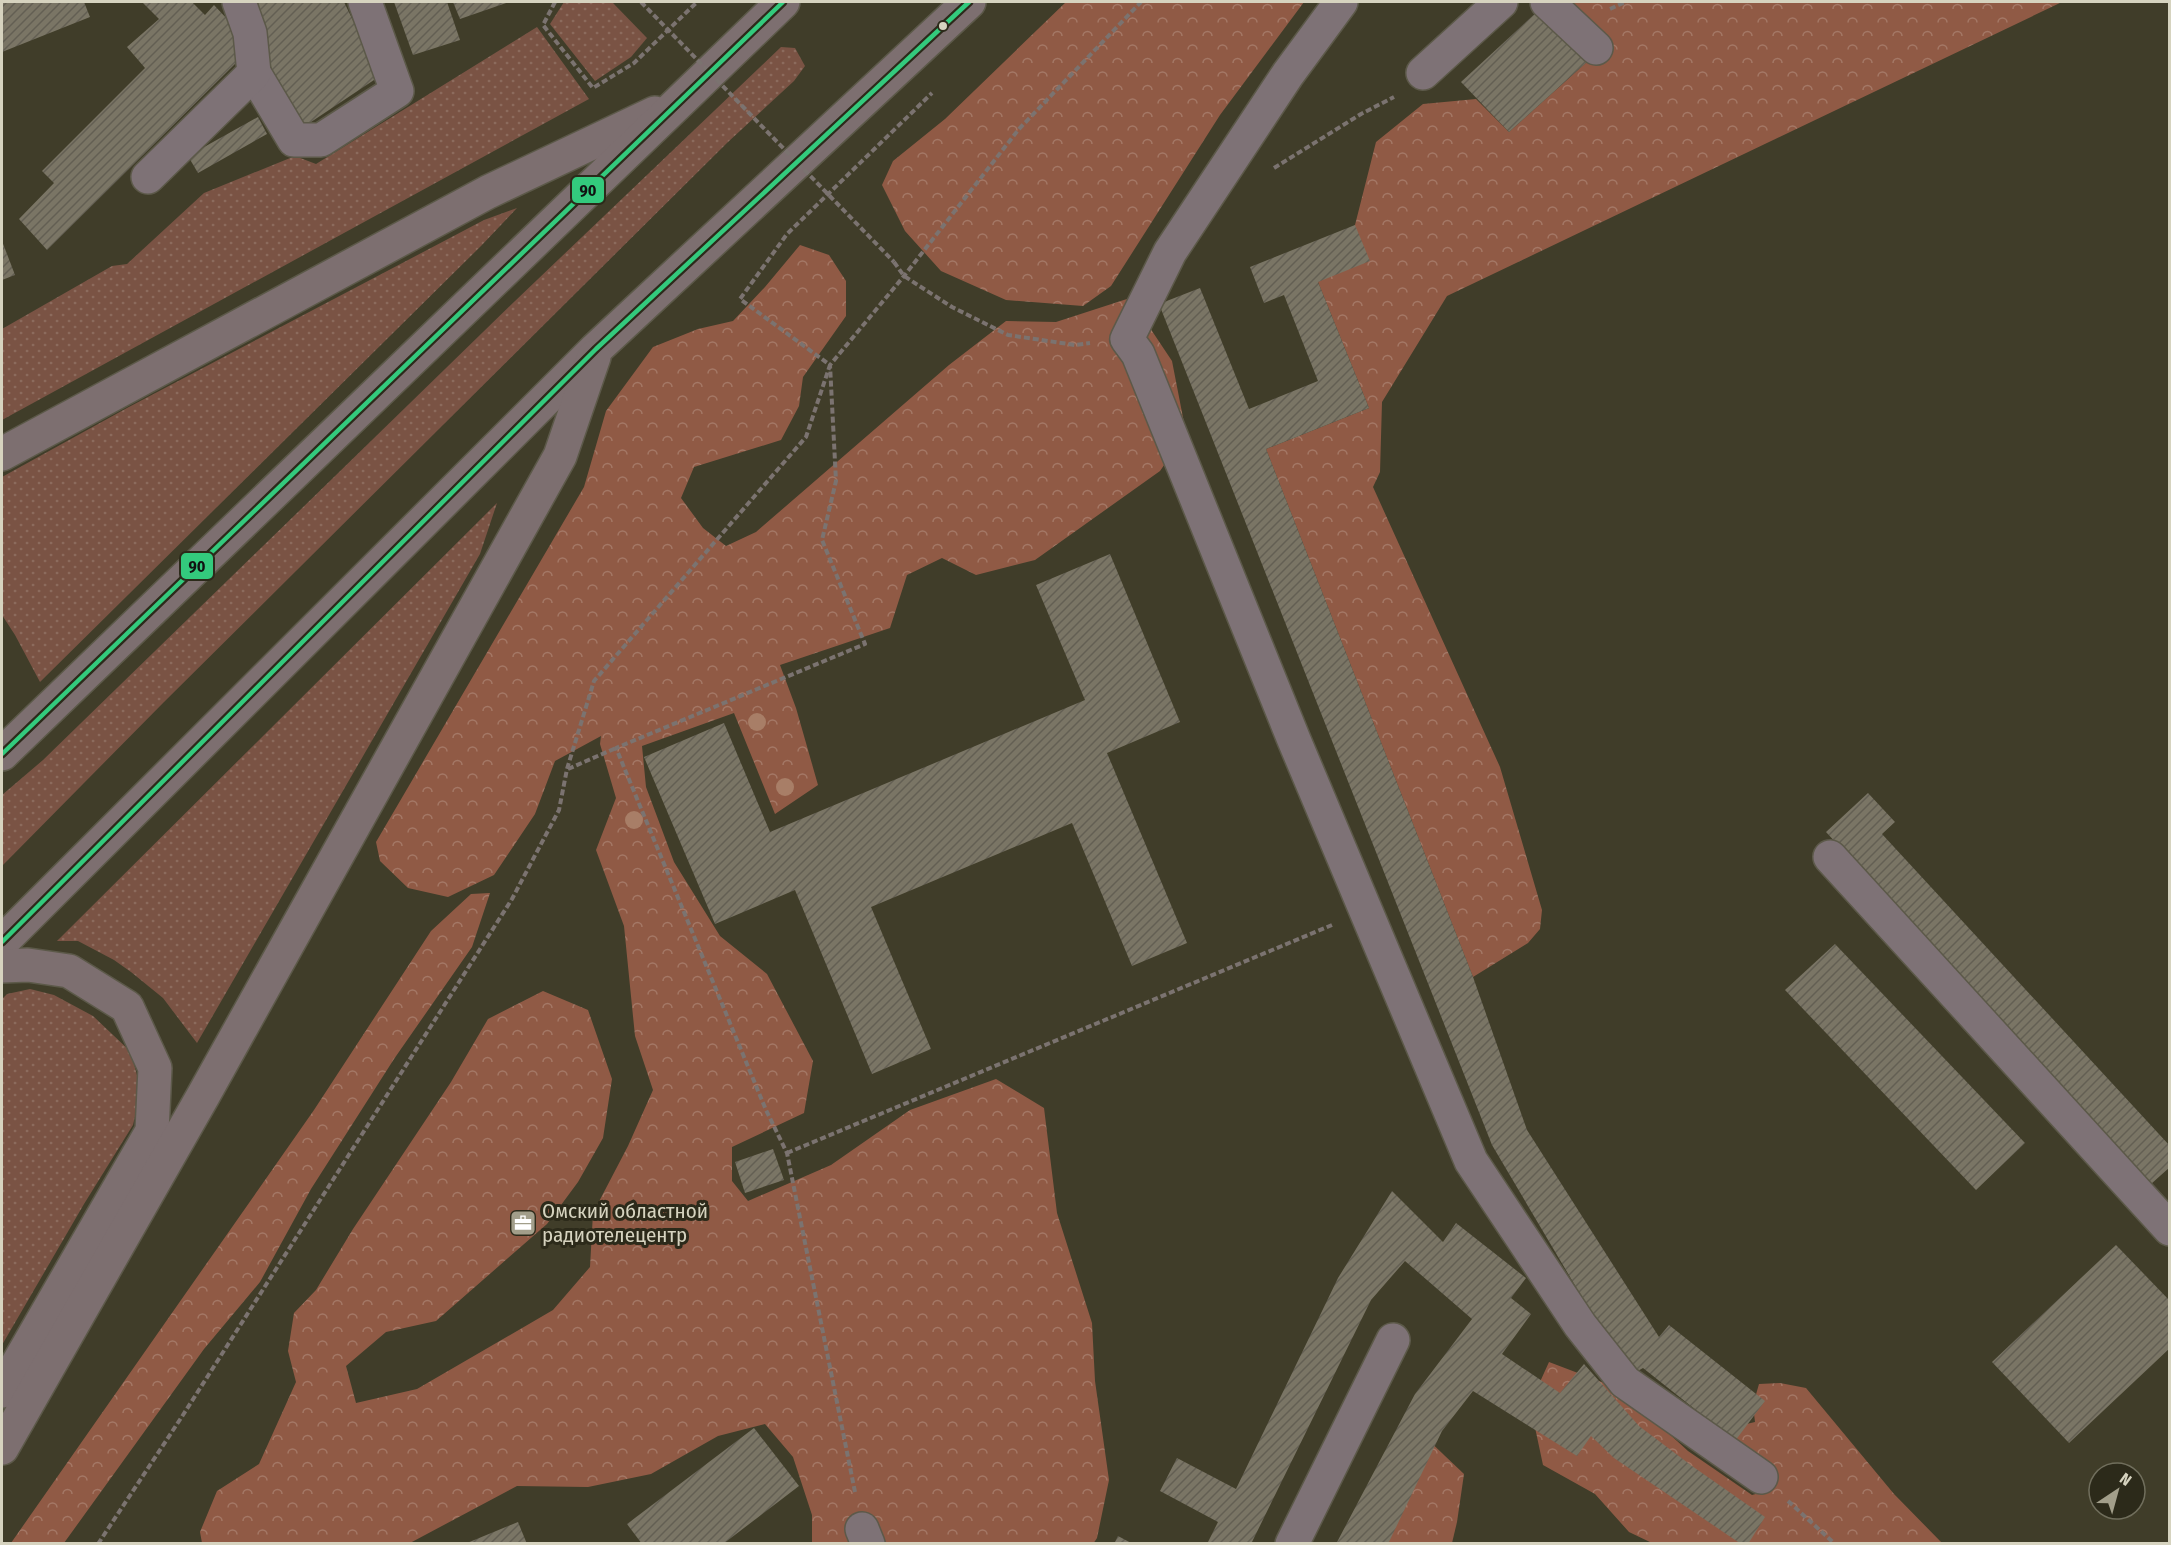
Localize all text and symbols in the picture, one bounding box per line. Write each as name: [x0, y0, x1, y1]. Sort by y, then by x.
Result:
unlabelled marker: [937, 20, 949, 32]
line badge: 90: [571, 176, 605, 204]
text: 90: [579, 181, 597, 200]
line badge: 90: [180, 552, 214, 580]
text: 90: [188, 557, 206, 576]
place label: Омский областной радиотелецентр: [542, 1198, 708, 1248]
office icon: Омский областной радиотелецентр: [508, 1208, 538, 1238]
north arrow: [2087, 1461, 2147, 1521]
text: N: [2116, 1469, 2135, 1490]

